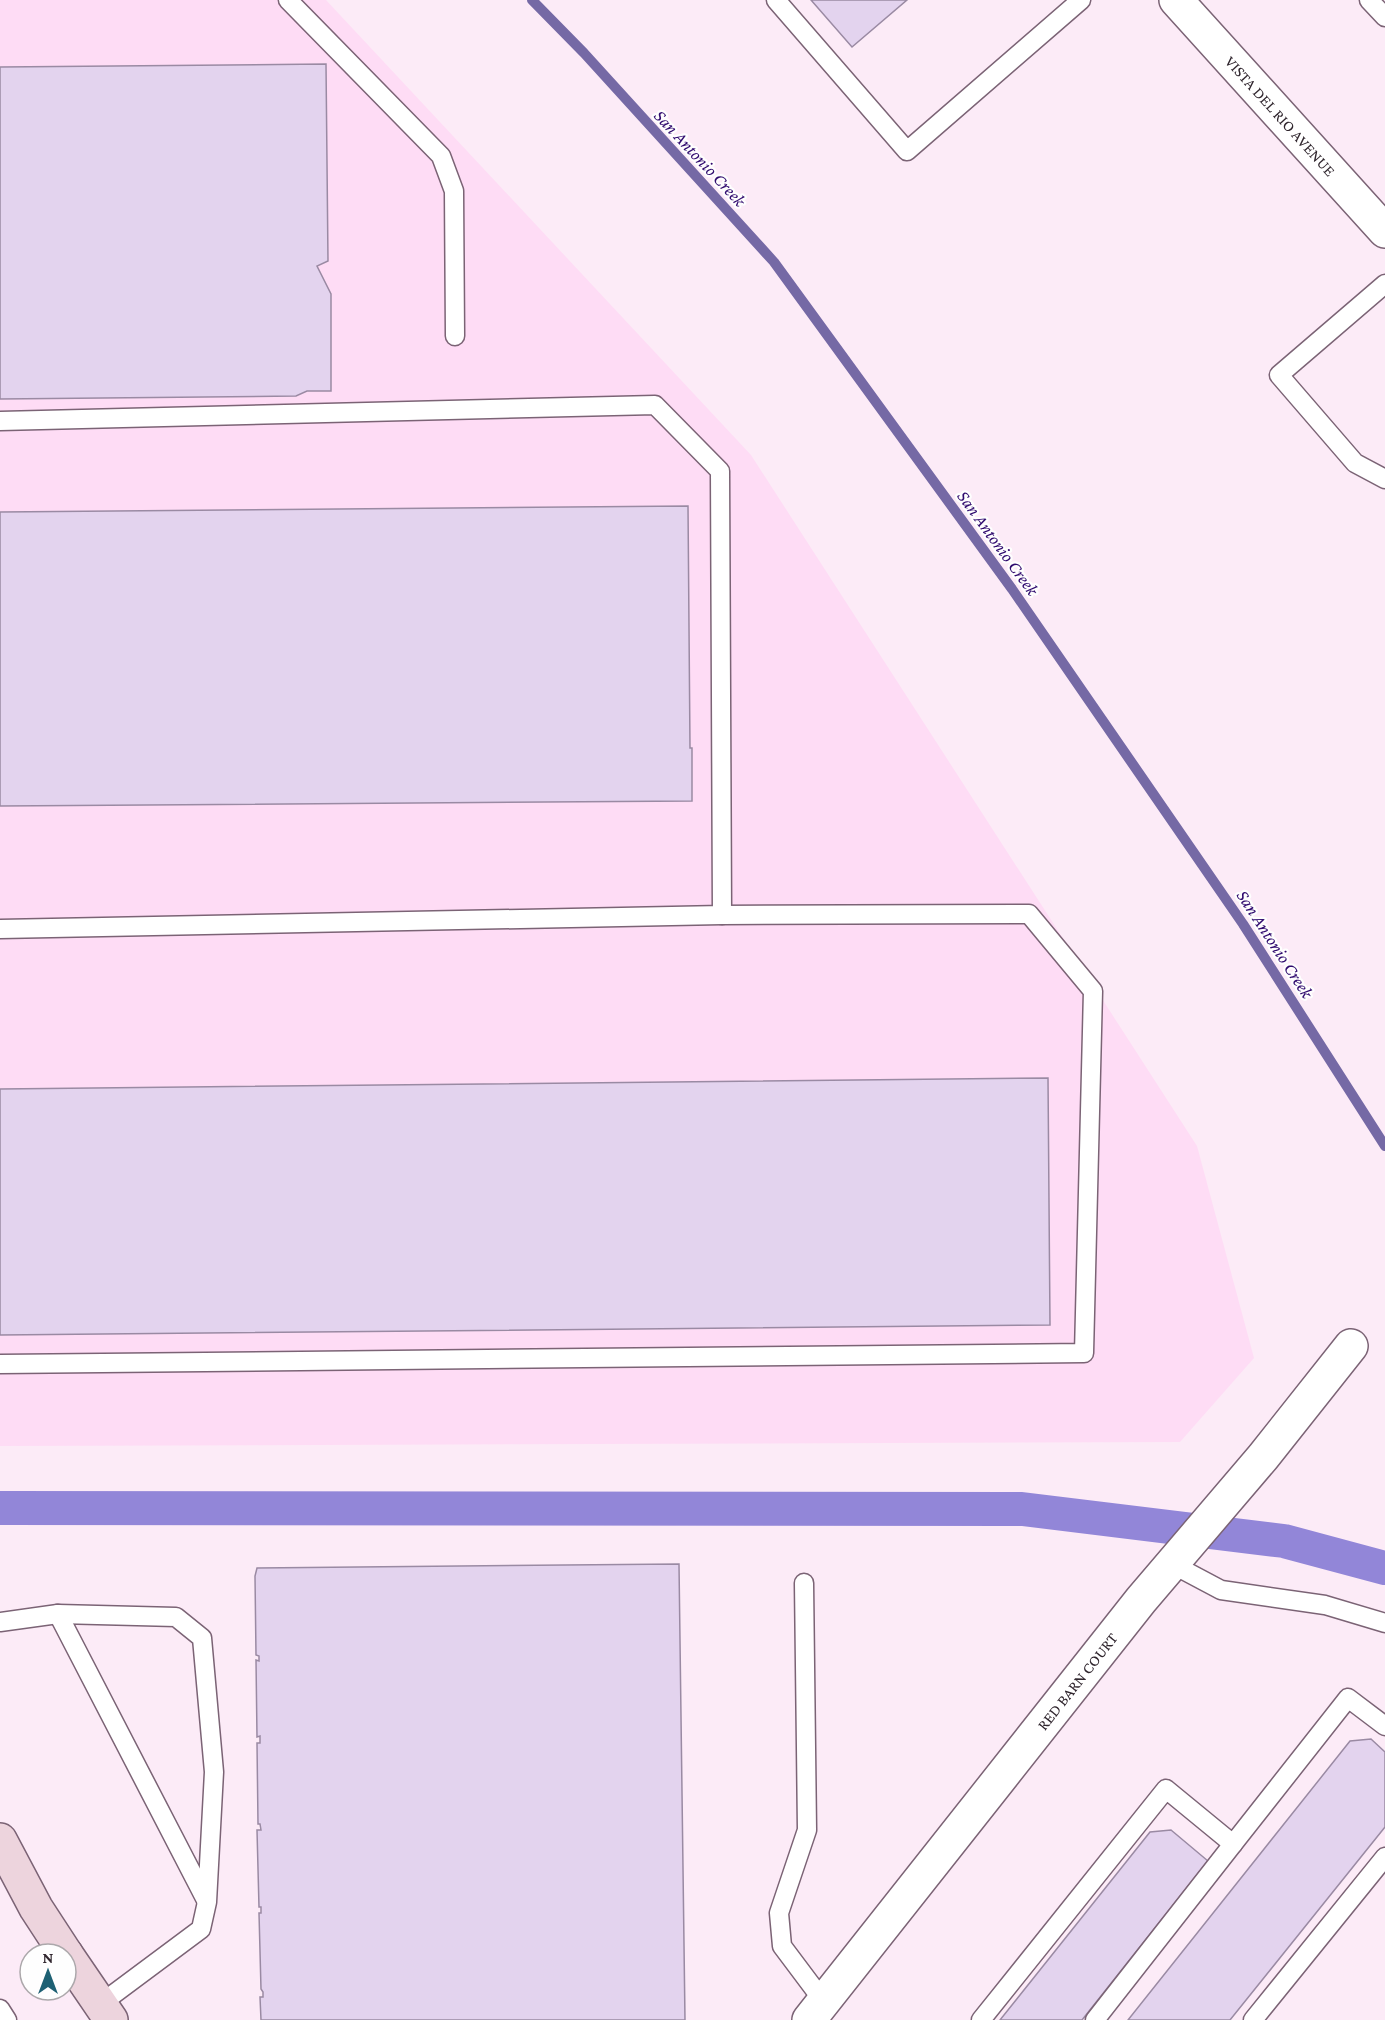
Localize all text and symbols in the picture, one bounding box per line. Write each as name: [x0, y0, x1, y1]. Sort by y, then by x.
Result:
street label: VISTA DEL RIO AVENUE: [1222, 53, 1339, 180]
water label: San Antonio Creek: [650, 106, 751, 211]
water label: San Antonio Creek: [953, 487, 1043, 600]
water label: San Antonio Creek: [1233, 886, 1318, 1003]
street label: RED BARN COURT: [1034, 1629, 1121, 1733]
north arrow: [18, 1942, 78, 2002]
text: N: [43, 1949, 54, 1966]

